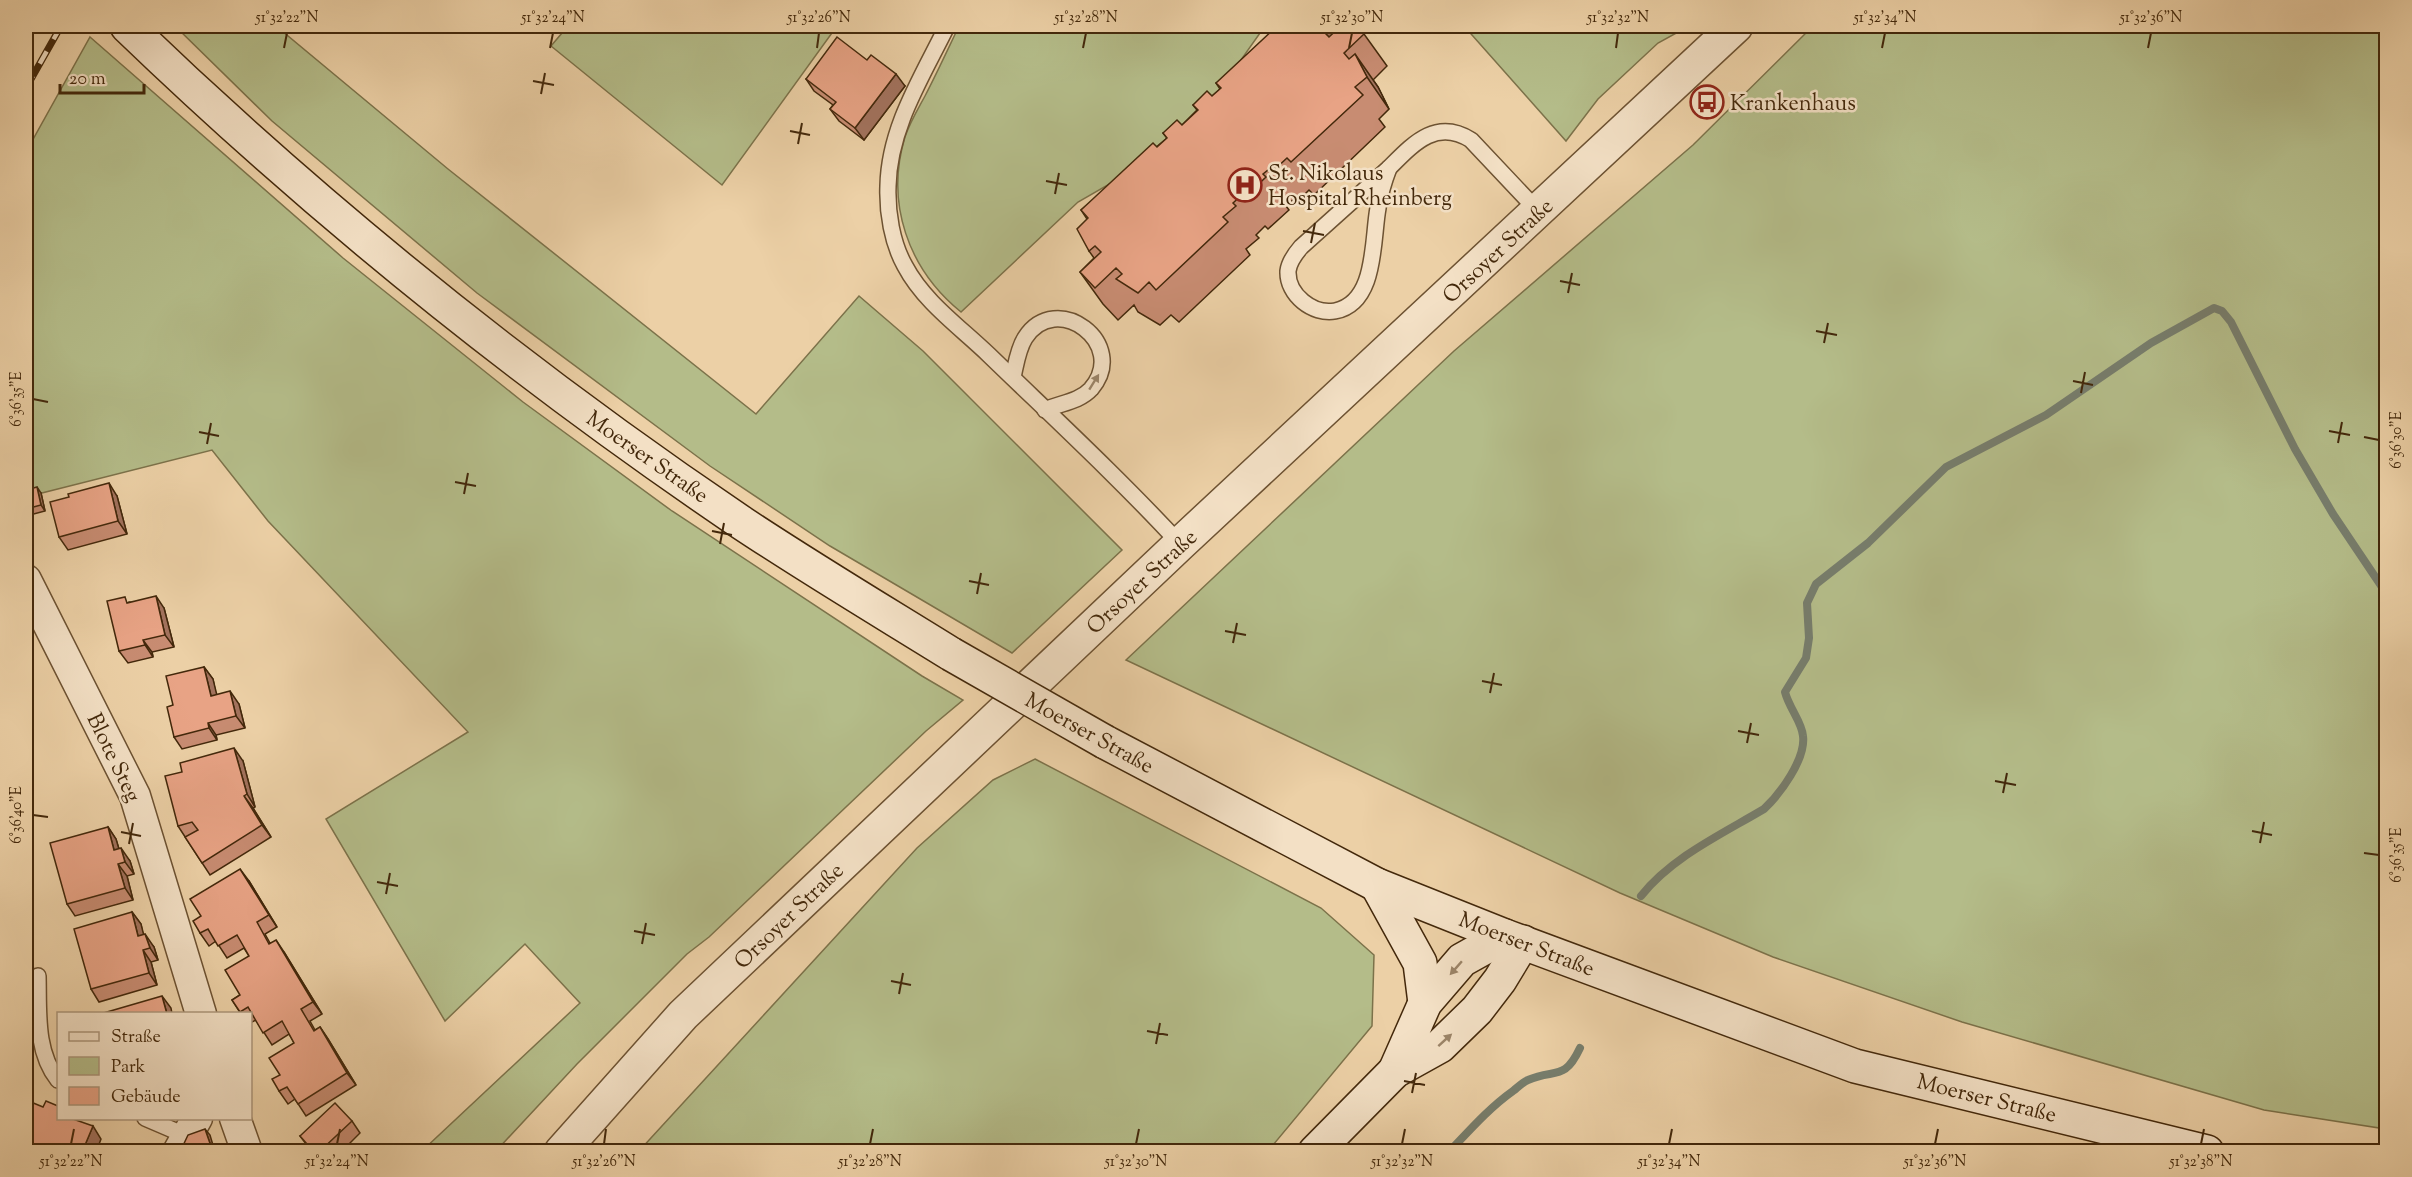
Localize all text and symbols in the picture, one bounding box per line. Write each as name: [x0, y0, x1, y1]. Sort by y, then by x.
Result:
text: 51°32'22"N: [255, 8, 318, 29]
text: 51°32'24"N: [520, 8, 585, 29]
text: 51°32'26"N: [786, 8, 851, 29]
text: 51°32'28"N: [1053, 8, 1118, 29]
text: 51°32'30"N: [1320, 8, 1383, 29]
text: 51°32'32"N: [1586, 8, 1649, 29]
text: 51°32'34"N: [1853, 8, 1916, 29]
text: 51°32'36"N: [2119, 8, 2182, 29]
scale bar: [60, 57, 144, 95]
text: 20 m: [69, 67, 106, 93]
bus stop icon: Krankenhaus: [1689, 84, 1725, 120]
place label: Krankenhaus: [1730, 89, 1856, 121]
place label: St. Nikolaus Hospital Rheinberg: [1268, 159, 1452, 216]
hospital icon: St. Nikolaus Hospital Rheinberg: [1227, 167, 1263, 203]
street label: Orsoyer Straße: [1436, 192, 1562, 312]
text: 6°36'35"E: [7, 371, 28, 427]
one-way arrow: [1089, 373, 1099, 390]
street label: Moerser Straße: [578, 404, 714, 513]
text: 6°36'30"E: [2387, 411, 2408, 469]
street label: Orsoyer Straße: [1080, 523, 1206, 643]
street label: Moerser Straße: [1018, 686, 1159, 783]
street label: Blote Steg: [77, 708, 148, 809]
text: 6°36'40"E: [7, 786, 28, 844]
text: 6°36'35"E: [2387, 827, 2408, 883]
street label: Orsoyer Straße: [728, 856, 852, 978]
street label: Moerser Straße: [1453, 905, 1598, 986]
one-way arrow: [1450, 960, 1463, 975]
legend: [57, 1012, 252, 1120]
text: Straße: [111, 1025, 161, 1051]
one-way arrow: [1437, 1034, 1452, 1047]
text: Park: [111, 1055, 146, 1081]
street label: Moerser Straße: [1913, 1067, 2060, 1133]
text: Gebäude: [111, 1085, 181, 1111]
text: 51°32'22"N: [39, 1152, 102, 1173]
text: 51°32'24"N: [304, 1152, 369, 1173]
text: 51°32'26"N: [571, 1152, 636, 1173]
text: 51°32'28"N: [837, 1152, 902, 1173]
text: 51°32'30"N: [1104, 1152, 1167, 1173]
text: 51°32'32"N: [1370, 1152, 1433, 1173]
text: 51°32'34"N: [1637, 1152, 1700, 1173]
text: 51°32'36"N: [1903, 1152, 1966, 1173]
text: 51°32'38"N: [2169, 1152, 2232, 1173]

